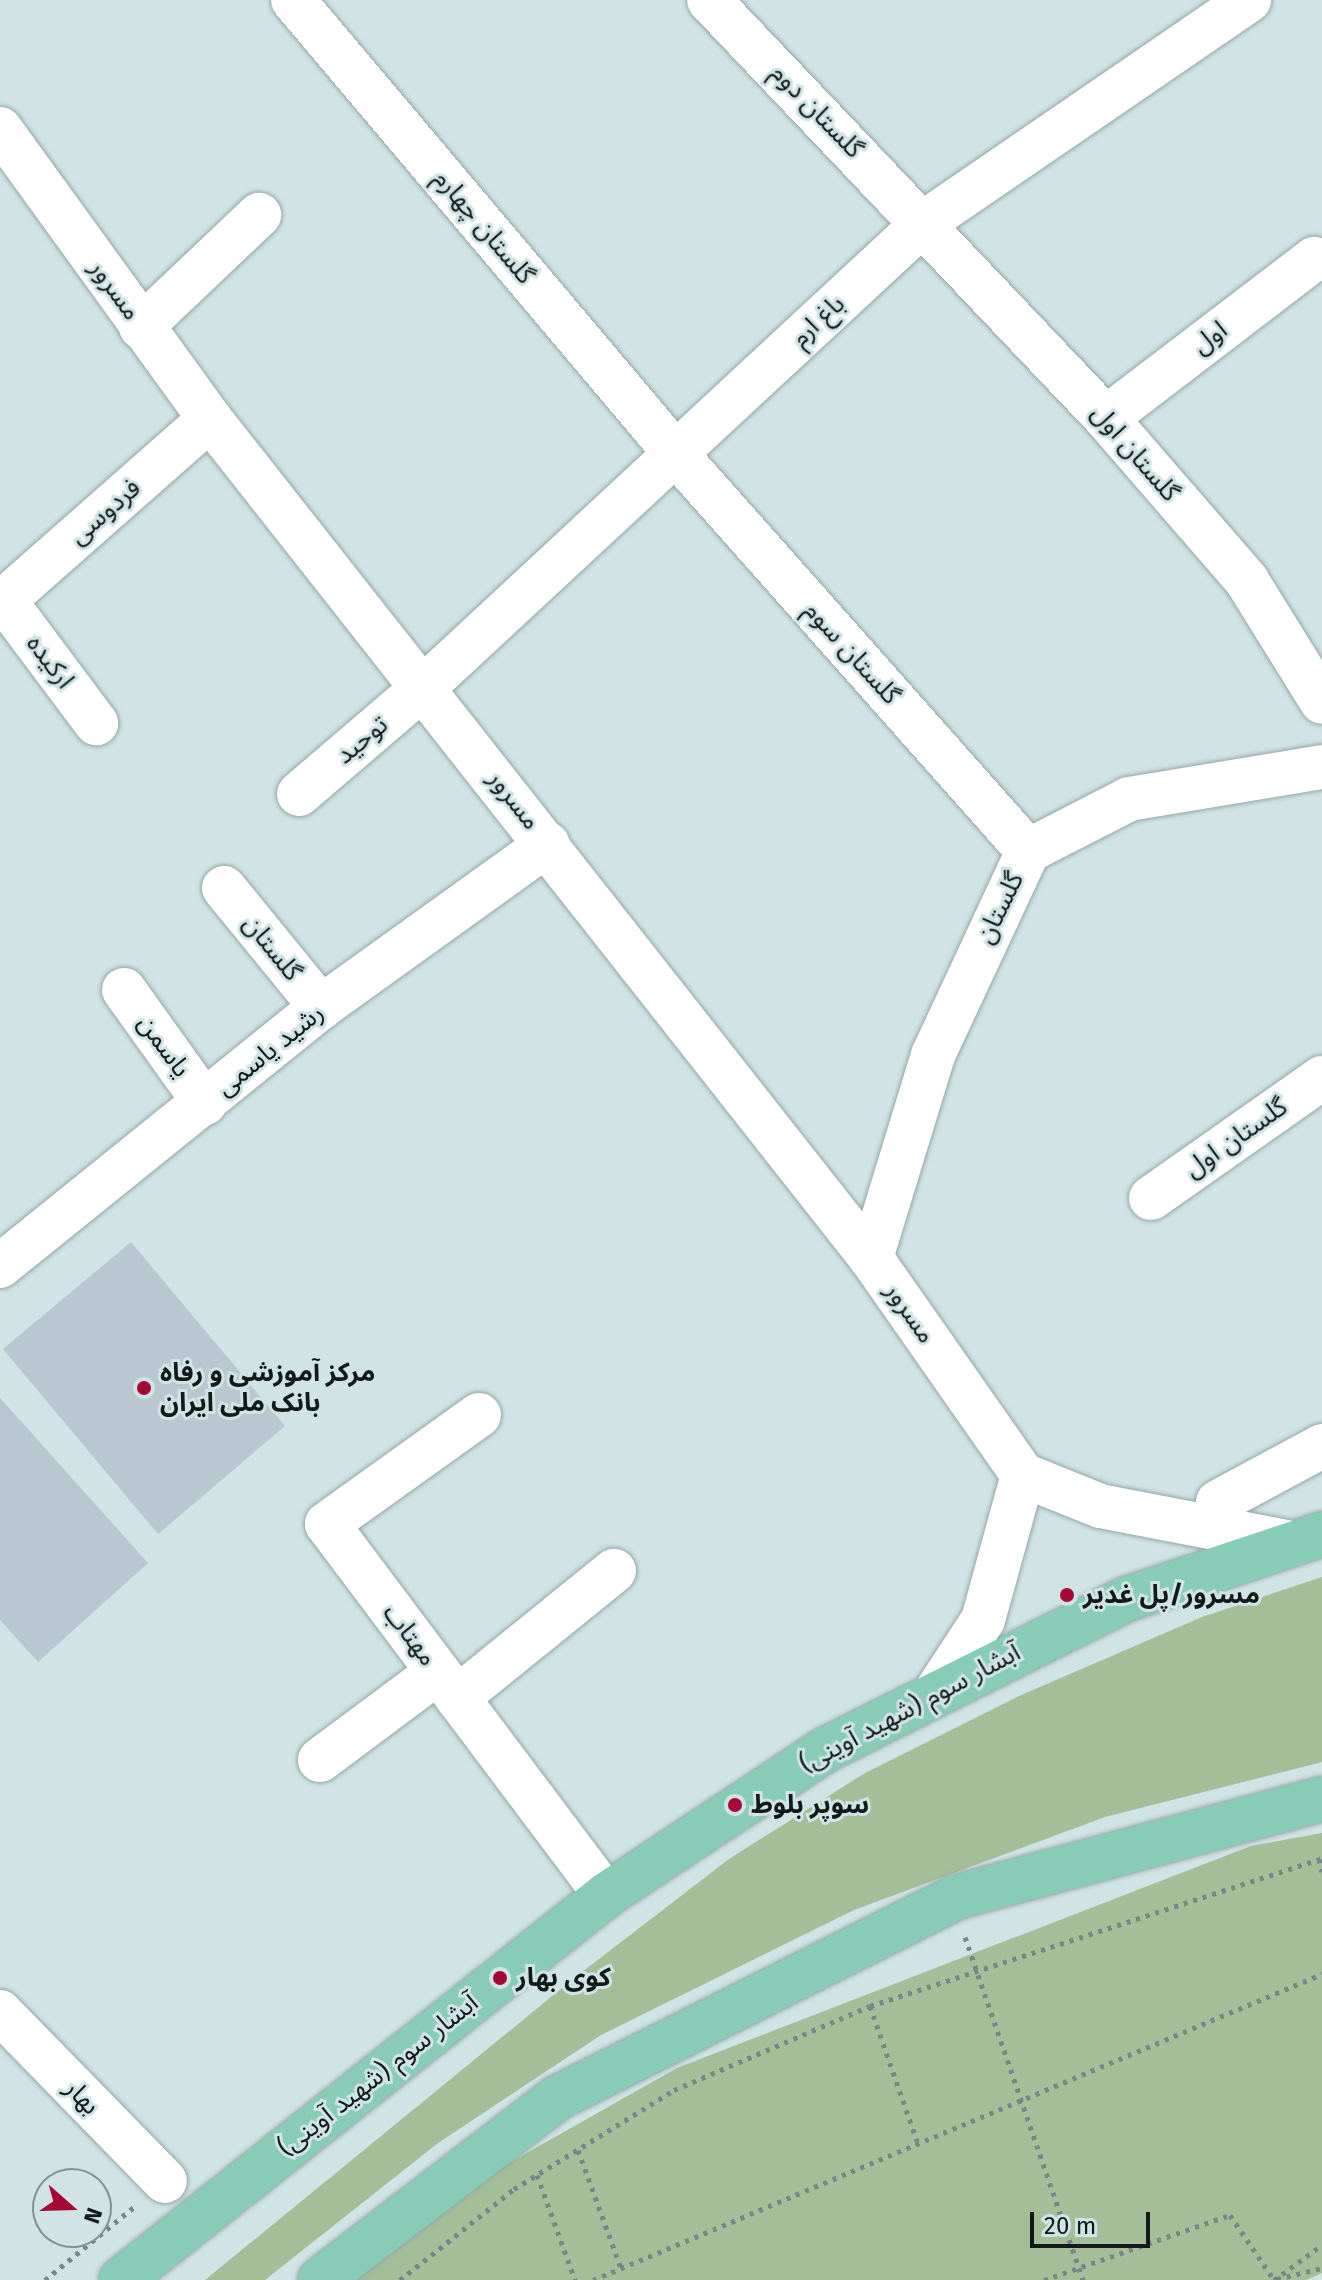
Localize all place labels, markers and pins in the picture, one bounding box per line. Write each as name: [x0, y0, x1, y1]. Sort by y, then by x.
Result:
place label: مرکز آموزشی و رفاه بانک ملی ایران: [160, 1357, 375, 1418]
marker: مرکز آموزشی و رفاه بانک ملی ایران: [135, 1379, 153, 1397]
place label: مسرور/پل غدیر: [1083, 1579, 1260, 1611]
marker: مسرور/پل غدیر: [1058, 1586, 1076, 1604]
place label: سوپر بلوط: [751, 1789, 869, 1821]
marker: سوپر بلوط: [726, 1796, 744, 1814]
place label: کوی بهار: [516, 1962, 611, 1994]
marker: کوی بهار: [491, 1969, 509, 1987]

